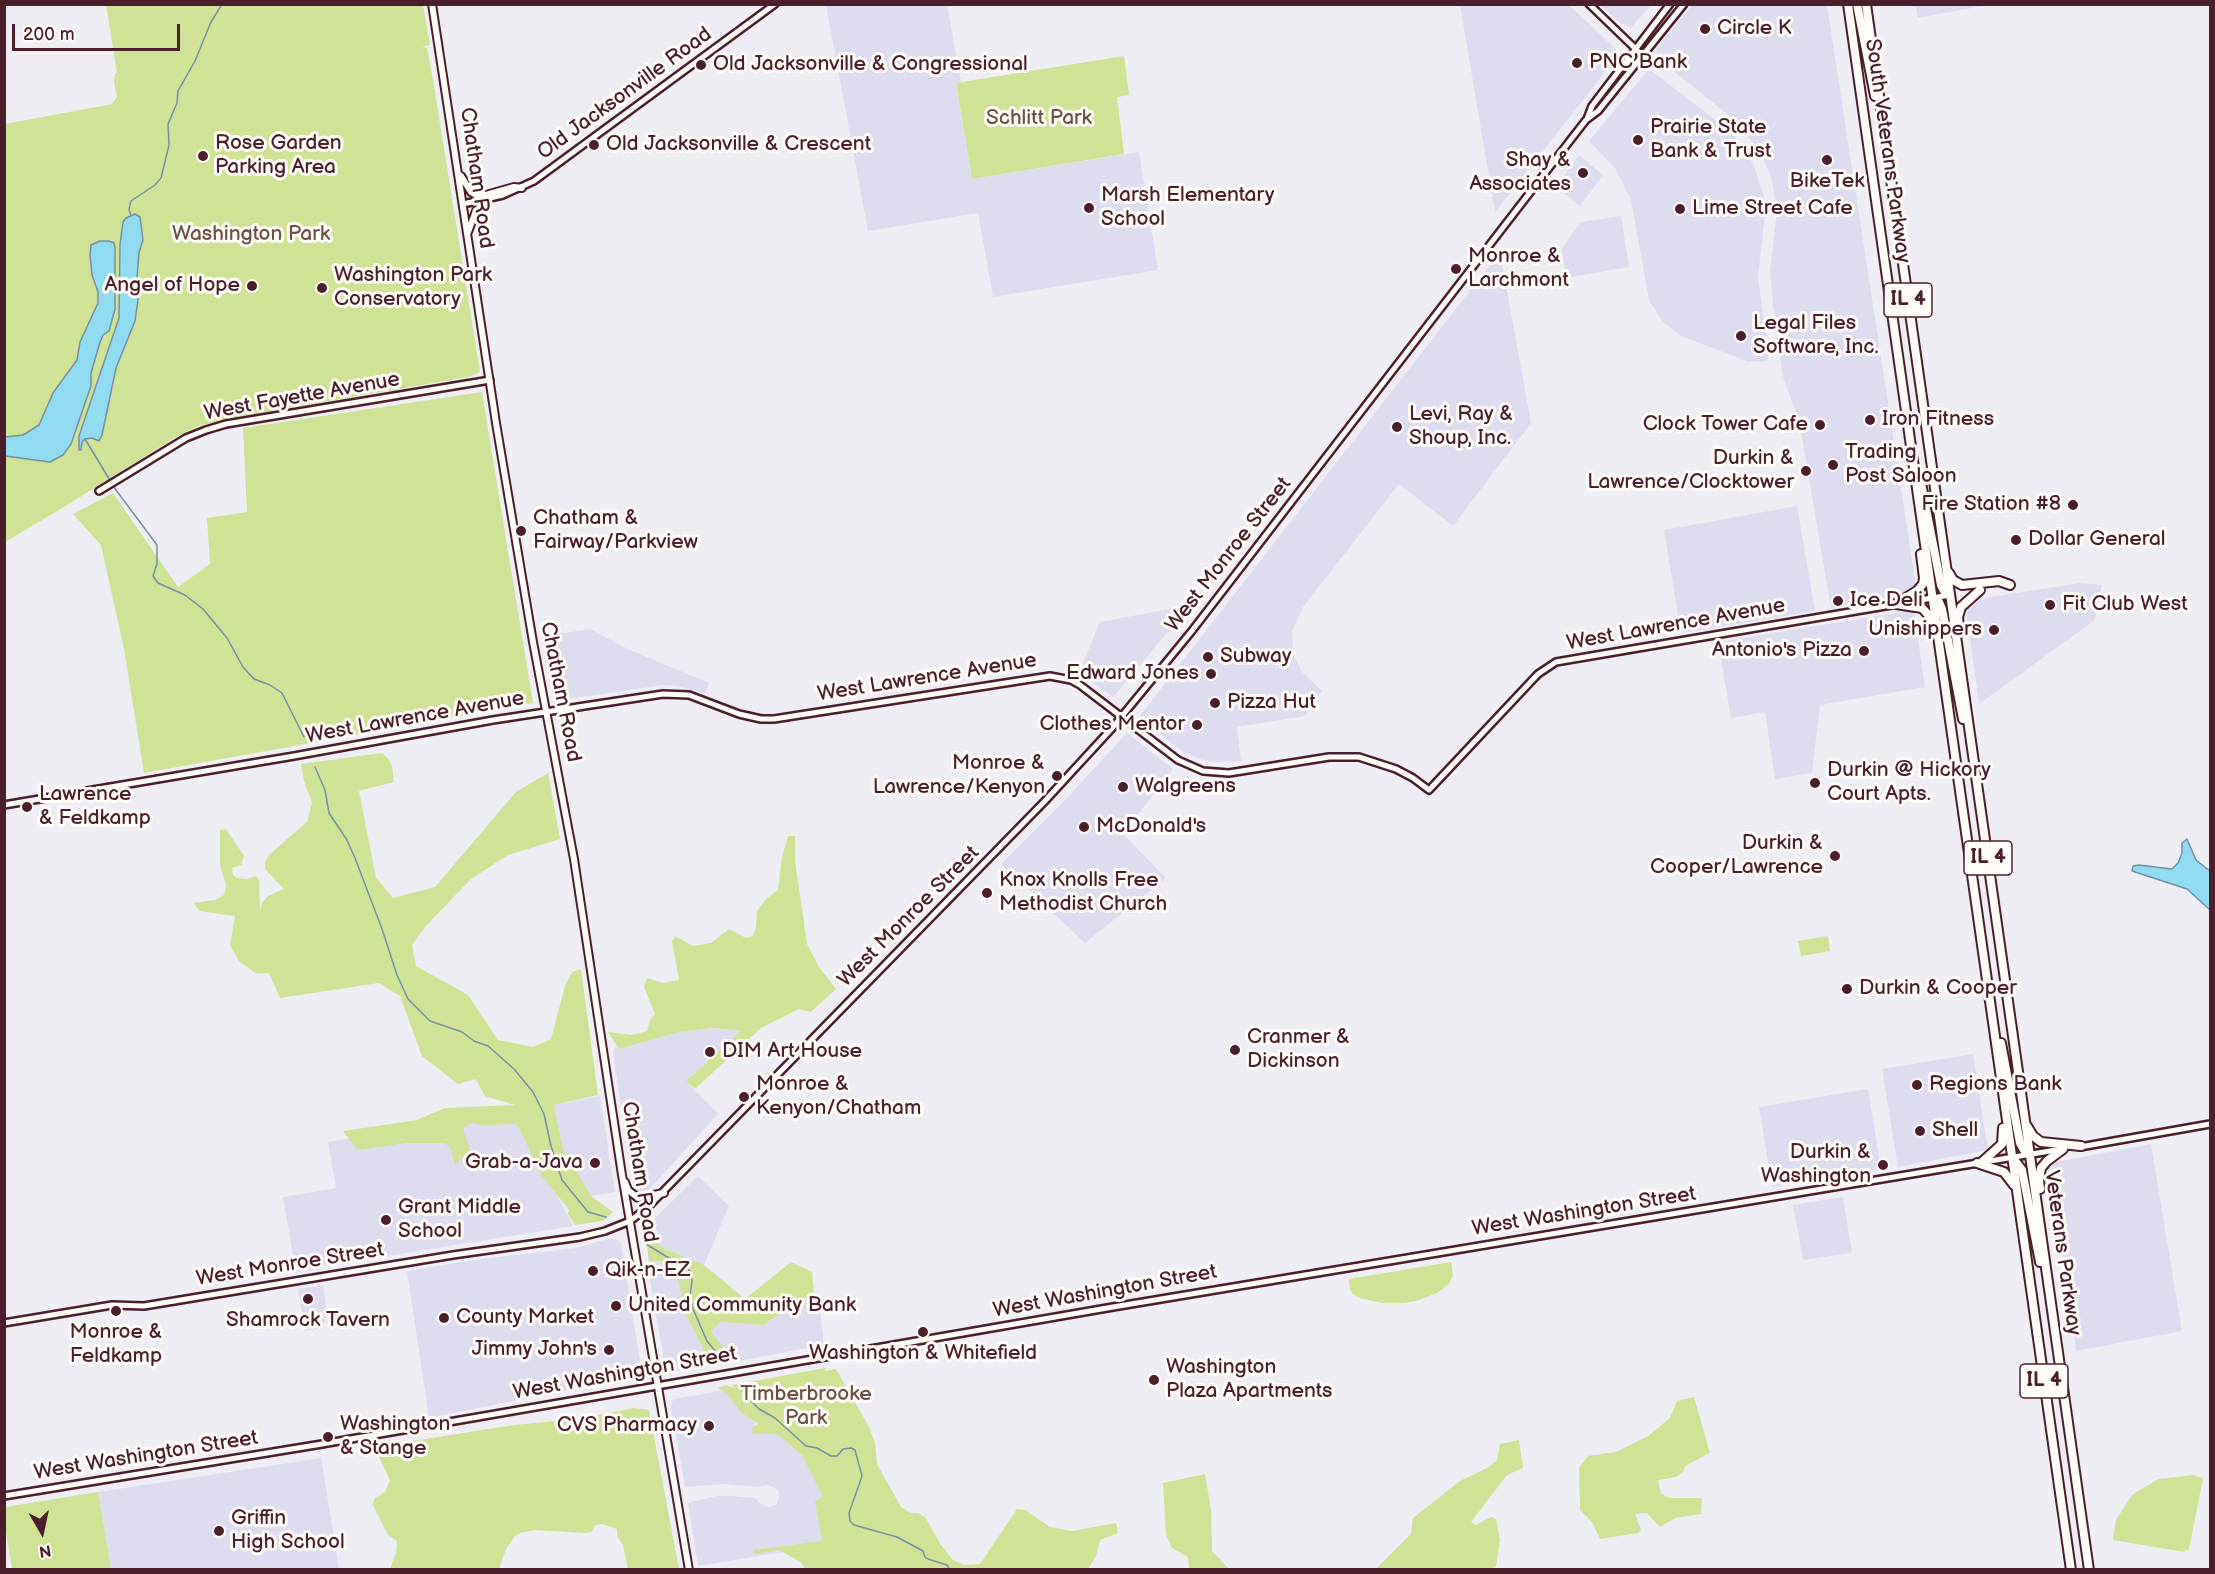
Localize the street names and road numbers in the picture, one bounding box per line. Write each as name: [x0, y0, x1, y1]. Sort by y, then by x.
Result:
street label: Old Jacksonville Road: [533, 22, 717, 166]
street label: South Veterans Parkway: [1859, 37, 1915, 265]
street label: Chatham Road: [454, 106, 498, 250]
road number: IL 4: [1884, 283, 1932, 317]
street label: West Fayette Avenue: [202, 367, 402, 427]
street label: West Monroe Street: [1161, 473, 1297, 637]
street label: West Lawrence Avenue: [1565, 593, 1787, 657]
street label: Chatham Road: [534, 620, 586, 764]
street label: West Lawrence Avenue: [816, 648, 1038, 708]
street label: West Lawrence Avenue: [304, 686, 526, 750]
street label: West Monroe Street: [833, 841, 985, 993]
road number: IL 4: [1964, 841, 2012, 875]
street label: Chatham Road: [615, 1100, 663, 1244]
street label: Veterans Parkway: [2038, 1169, 2086, 1337]
street label: West Washington Street: [1470, 1182, 1698, 1242]
street label: West Monroe Street: [194, 1238, 386, 1292]
street label: West Washington Street: [991, 1260, 1219, 1324]
street label: West Washington Street: [511, 1342, 739, 1406]
road number: IL 4: [2020, 1364, 2068, 1398]
street label: West Washington Street: [32, 1426, 260, 1486]

